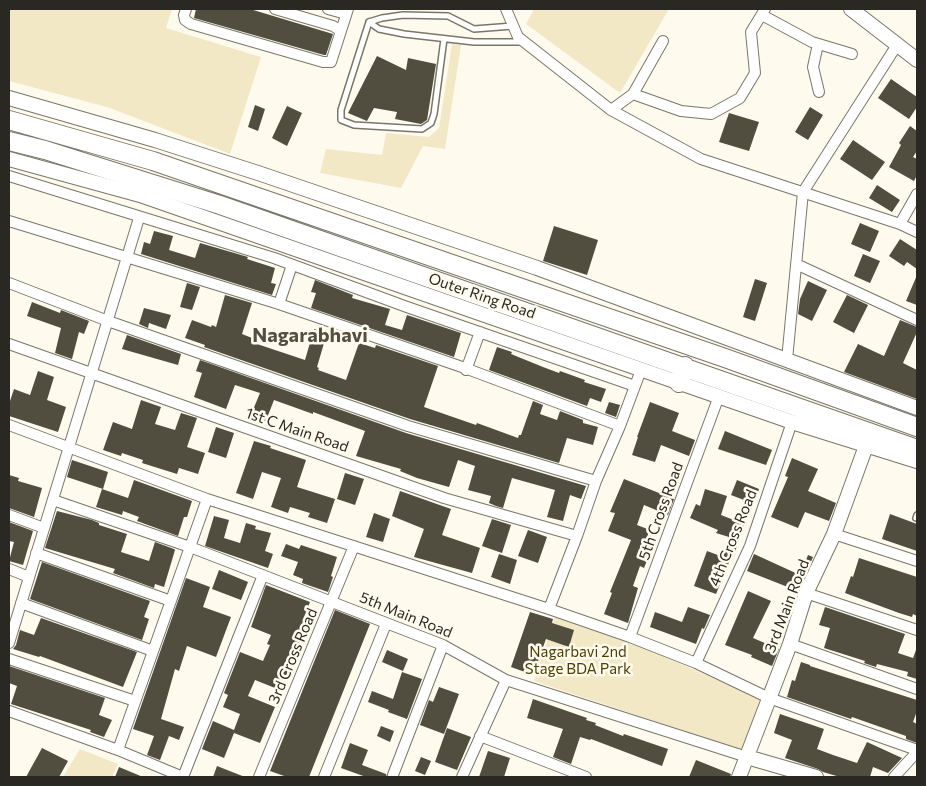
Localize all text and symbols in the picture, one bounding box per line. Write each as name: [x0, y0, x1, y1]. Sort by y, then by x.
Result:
street label: Outer Ring Road: [426, 269, 538, 323]
district label: Nagarabhavi: [252, 323, 368, 347]
street label: 1st C Main Road: [243, 404, 351, 456]
street label: 5th Cross Road: [635, 460, 687, 562]
street label: 4th Cross Road: [705, 487, 761, 589]
street label: 3rd Main Road: [761, 557, 813, 655]
street label: 5th Main Road: [357, 588, 455, 642]
street label: 3rd Cross Road: [265, 605, 321, 707]
park label: Nagarbavi 2nd Stage BDA Park: [525, 643, 631, 678]

